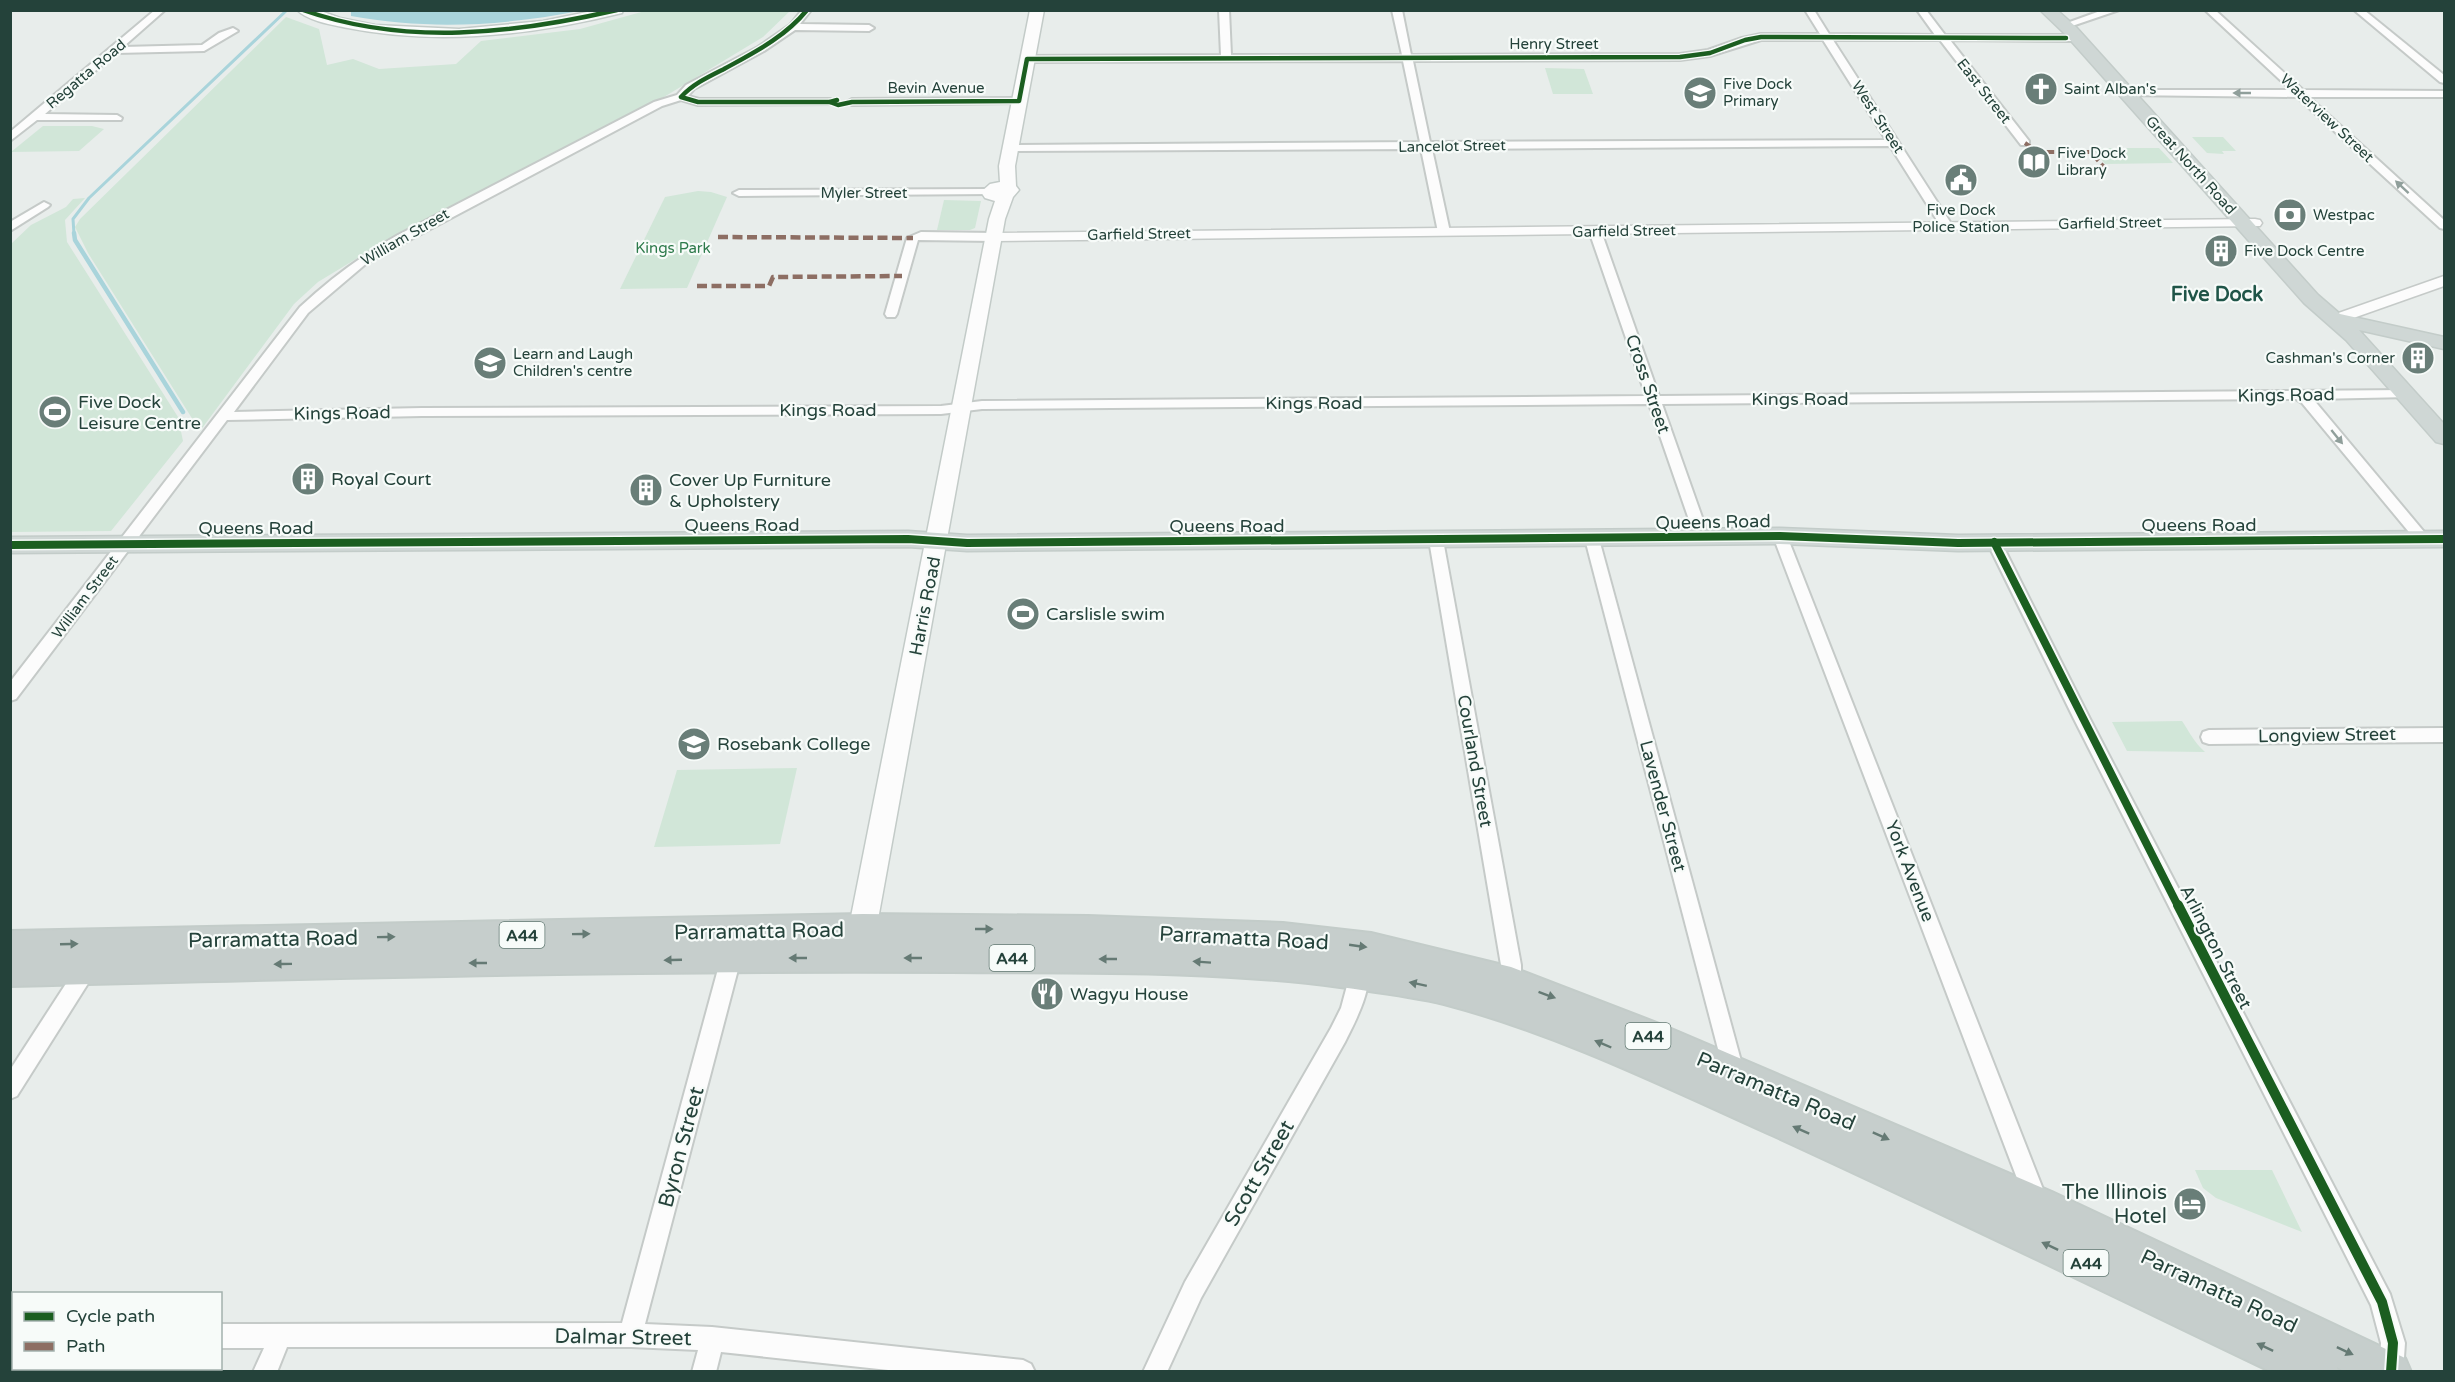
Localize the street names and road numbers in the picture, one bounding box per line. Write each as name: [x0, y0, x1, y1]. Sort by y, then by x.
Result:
street label: Regatta Road: [43, 35, 129, 113]
street label: Henry Street: [1509, 35, 1599, 53]
street label: East Street: [1953, 55, 2015, 127]
street label: Waterview Street: [2276, 70, 2378, 166]
street label: West Street: [1848, 77, 1908, 157]
street label: Bevin Avenue: [887, 79, 985, 97]
street label: Great North Road: [2142, 112, 2240, 218]
street label: Lancelot Street: [1398, 136, 1506, 156]
street label: Myler Street: [820, 184, 908, 202]
street label: William Street: [358, 204, 453, 270]
street label: Garfield Street: [2058, 213, 2162, 233]
street label: Garfield Street: [1572, 221, 1676, 241]
street label: Garfield Street: [1087, 224, 1191, 244]
street label: Cross Street: [1621, 332, 1675, 437]
street label: Kings Road: [2237, 383, 2335, 407]
street label: Kings Road: [1751, 388, 1849, 410]
street label: Kings Road: [1265, 392, 1363, 414]
street label: Kings Road: [779, 399, 877, 421]
street label: Kings Road: [293, 401, 391, 425]
street label: Queens Road: [1655, 510, 1771, 534]
street label: Queens Road: [684, 514, 800, 536]
street label: Queens Road: [2141, 514, 2257, 536]
street label: Queens Road: [1169, 515, 1285, 537]
street label: Queens Road: [198, 517, 314, 539]
street label: William Street: [48, 552, 122, 642]
street label: Harris Road: [905, 555, 945, 657]
street label: Courland Street: [1453, 693, 1497, 829]
street label: Longview Street: [2258, 723, 2396, 747]
street label: Lavender Street: [1635, 738, 1691, 874]
street label: York Avenue: [1881, 817, 1939, 925]
street label: Arlington Street: [2175, 881, 2257, 1013]
street label: Parramatta Road: [674, 918, 844, 945]
road number: A44: [500, 922, 544, 948]
street label: Parramatta Road: [1158, 922, 1330, 955]
street label: Parramatta Road: [188, 926, 358, 953]
road number: A44: [990, 945, 1034, 971]
road number: A44: [1626, 1023, 1670, 1049]
street label: Parramatta Road: [1693, 1047, 1859, 1136]
street label: Byron Street: [653, 1084, 710, 1210]
street label: Scott Street: [1219, 1116, 1300, 1231]
street label: Parramatta Road: [2136, 1244, 2301, 1339]
road number: A44: [2064, 1250, 2108, 1276]
street label: Dalmar Street: [554, 1324, 692, 1351]

